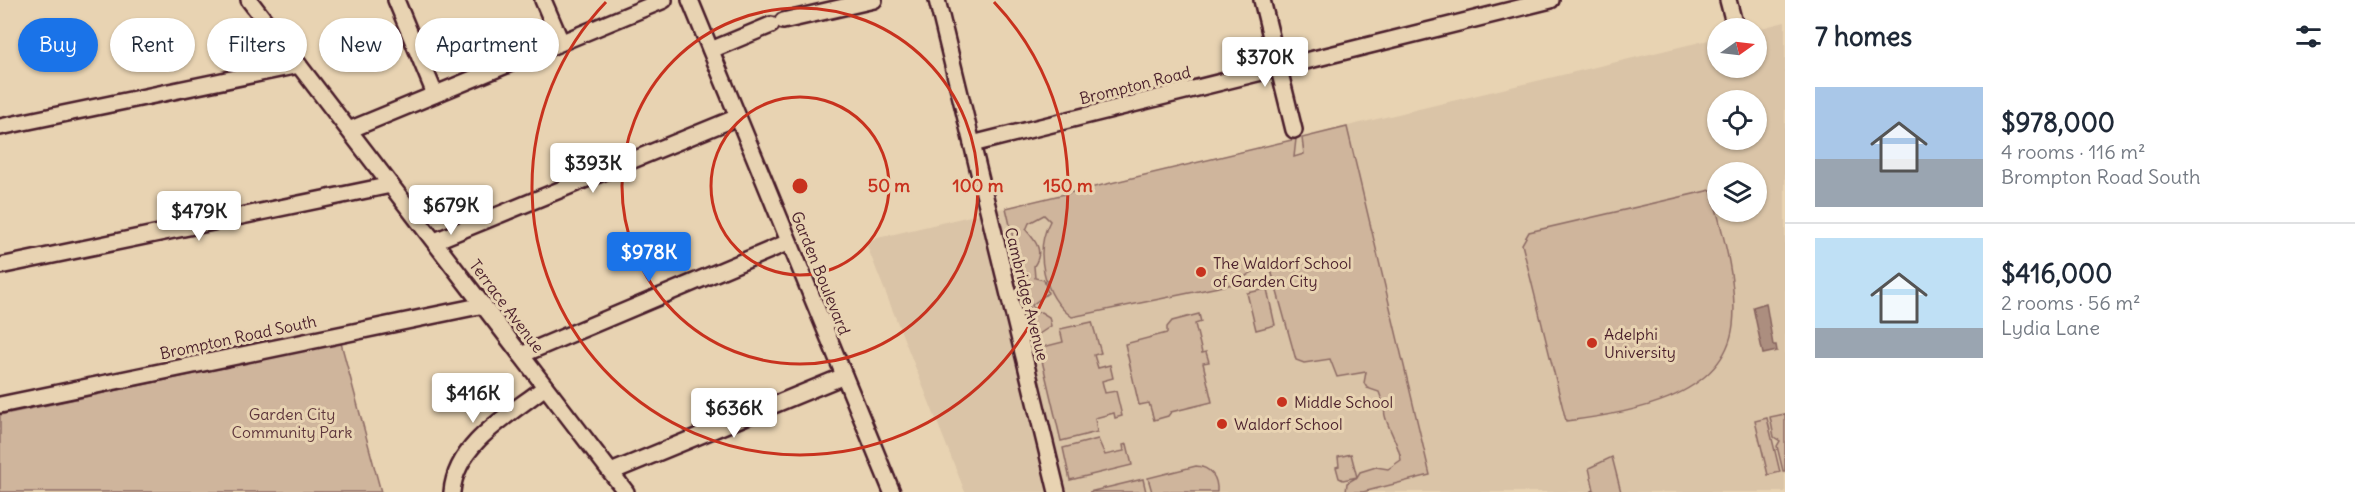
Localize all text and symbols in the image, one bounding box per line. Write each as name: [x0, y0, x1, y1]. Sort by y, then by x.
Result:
chip: Buy: [18, 18, 98, 72]
chip: Rent: [110, 18, 195, 72]
chip: Filters: [207, 18, 307, 72]
chip: New: [319, 18, 403, 72]
chip: Apartment: [415, 18, 559, 72]
north arrow: [1707, 18, 1767, 78]
map controls: [1707, 18, 1767, 222]
text: 7 homes: [1815, 20, 1912, 53]
icon: filters: [2292, 20, 2325, 53]
pin: $370K: [1223, 37, 1307, 88]
text: $370K: [1236, 44, 1294, 69]
street label: Brompton Road: [1077, 62, 1193, 108]
button: locate: [1707, 90, 1767, 150]
text: $978,000: [2001, 106, 2115, 139]
icon: home: [1863, 111, 1935, 183]
text: 4 rooms · 116 m²: [2001, 139, 2146, 164]
pin: $393K: [551, 143, 635, 194]
text: $393K: [564, 150, 622, 175]
button: layers: [1707, 162, 1767, 222]
text: Brompton Road South: [2001, 164, 2200, 189]
text: 50 m: [868, 174, 910, 197]
text: 100 m: [953, 174, 1004, 197]
text: 150 m: [1043, 174, 1093, 197]
centre of rings: [790, 176, 810, 196]
pin: $679K: [409, 185, 493, 236]
pin: $479K: [157, 191, 241, 242]
text: $679K: [423, 192, 479, 217]
text: $479K: [171, 198, 227, 223]
street label: Garden Boulevard: [787, 208, 855, 338]
street label: Cambridge Avenue: [1001, 225, 1053, 363]
pin: $978K: [607, 232, 691, 283]
text: $978K: [621, 239, 677, 264]
place label: The Waldorf School of Garden City: [1213, 253, 1352, 291]
street label: Terrace Avenue: [465, 255, 549, 357]
text: $416,000: [2001, 257, 2112, 290]
icon: home: [1863, 262, 1935, 334]
marker: The Waldorf School of Garden City: [1194, 265, 1208, 279]
text: 2 rooms · 56 m²: [2001, 290, 2141, 315]
street label: Brompton Road South: [158, 311, 318, 363]
text: Lydia Lane: [2001, 315, 2100, 340]
place label: Adelphi University: [1604, 324, 1676, 362]
marker: Adelphi University: [1585, 336, 1599, 350]
pin: $416K: [431, 373, 515, 424]
text: $416K: [446, 380, 500, 405]
pin: $636K: [692, 388, 776, 439]
place label: Middle School: [1294, 392, 1393, 412]
text: $636K: [705, 395, 763, 420]
marker: Middle School: [1275, 395, 1289, 409]
park label: Garden City Community Park: [232, 404, 352, 442]
place label: Waldorf School: [1234, 414, 1343, 434]
marker: Waldorf School: [1215, 417, 1229, 431]

